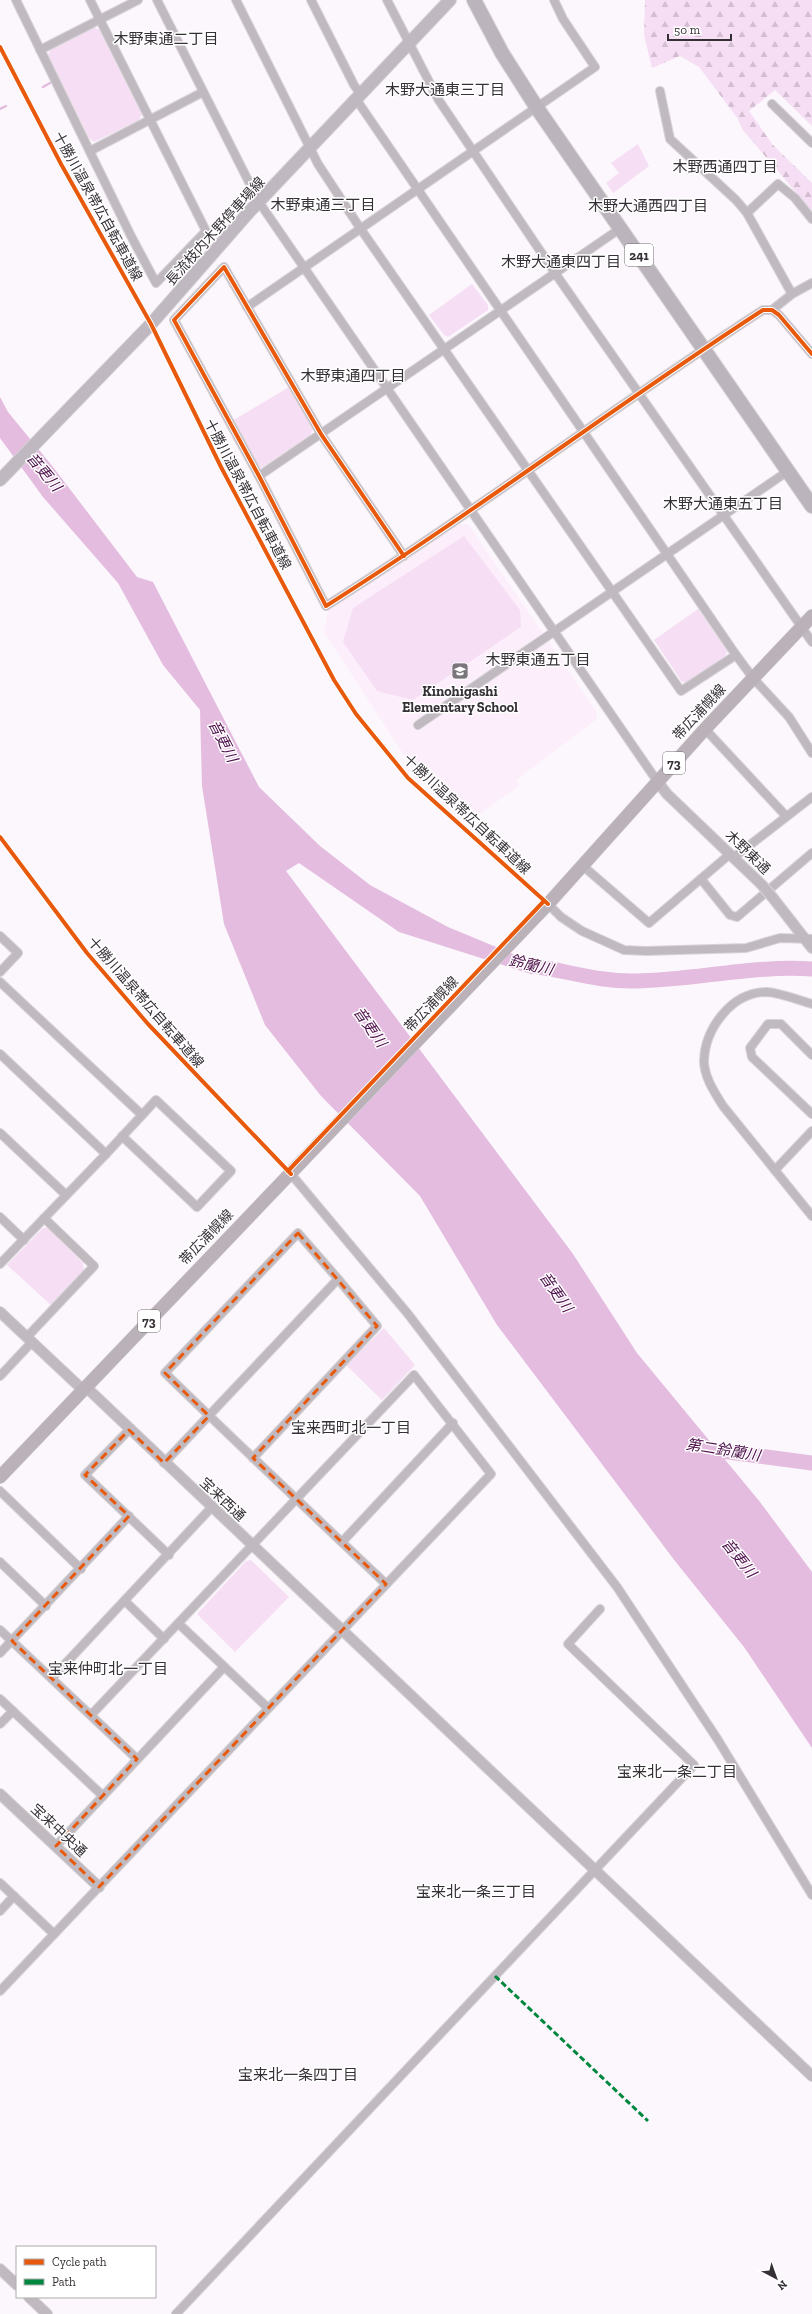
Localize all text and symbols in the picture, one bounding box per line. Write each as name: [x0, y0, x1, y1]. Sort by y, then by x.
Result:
scale bar: [668, 16, 731, 42]
text: 50 m: [674, 23, 701, 37]
district label: 木野東通二丁目: [113, 30, 219, 48]
district label: 木野大通東三丁目: [385, 81, 505, 99]
street label: 十勝川温泉帯広自転車道線: [49, 129, 146, 284]
district label: 木野西通四丁目: [672, 158, 778, 176]
street label: 長流枝内木野停車場線: [162, 174, 269, 289]
district label: 木野東通三丁目: [270, 196, 376, 214]
district label: 木野大通西四丁目: [588, 197, 708, 215]
road number: 241: [625, 244, 653, 266]
district label: 木野大通東四丁目: [501, 253, 621, 271]
district label: 木野東通四丁目: [300, 367, 406, 385]
street label: 十勝川温泉帯広自転車道線: [201, 416, 294, 572]
water label: 音更川: [23, 449, 67, 497]
district label: 木野大通東五丁目: [663, 495, 783, 513]
district label: 木野東通五丁目: [485, 651, 591, 669]
school or university icon: Kinohigashi Elementary School: [450, 661, 470, 681]
street label: 帯広浦幌線: [669, 681, 729, 744]
place label: Kinohigashi Elementary School: [402, 683, 518, 716]
water label: 音更川: [205, 717, 242, 767]
street label: 十勝川温泉帯広自転車道線: [399, 751, 534, 878]
road number: 73: [663, 752, 685, 774]
street label: 木野東通: [722, 827, 774, 878]
street label: 十勝川温泉帯広自転車道線: [84, 933, 207, 1071]
water label: 鈴蘭川: [507, 951, 557, 979]
street label: 帯広浦幌線: [401, 973, 462, 1035]
water label: 音更川: [350, 1003, 391, 1052]
street label: 帯広浦幌線: [176, 1206, 237, 1268]
water label: 音更川: [536, 1268, 577, 1317]
road number: 73: [138, 1310, 160, 1332]
district label: 宝来西町北一丁目: [291, 1419, 411, 1437]
water label: 第二鈴蘭川: [685, 1435, 763, 1465]
street label: 宝来西通: [196, 1474, 249, 1525]
water label: 音更川: [718, 1535, 761, 1583]
district label: 宝来仲町北一丁目: [48, 1660, 168, 1678]
district label: 宝来北一条二丁目: [617, 1763, 737, 1781]
street label: 宝来中央通: [27, 1800, 90, 1860]
district label: 宝来北一条三丁目: [416, 1883, 536, 1901]
district label: 宝来北一条四丁目: [238, 2066, 358, 2084]
legend: [16, 2246, 156, 2298]
text: Cycle path: [52, 2255, 107, 2269]
north arrow: [756, 2258, 796, 2298]
text: Path: [52, 2275, 76, 2289]
text: N: [774, 2278, 790, 2293]

